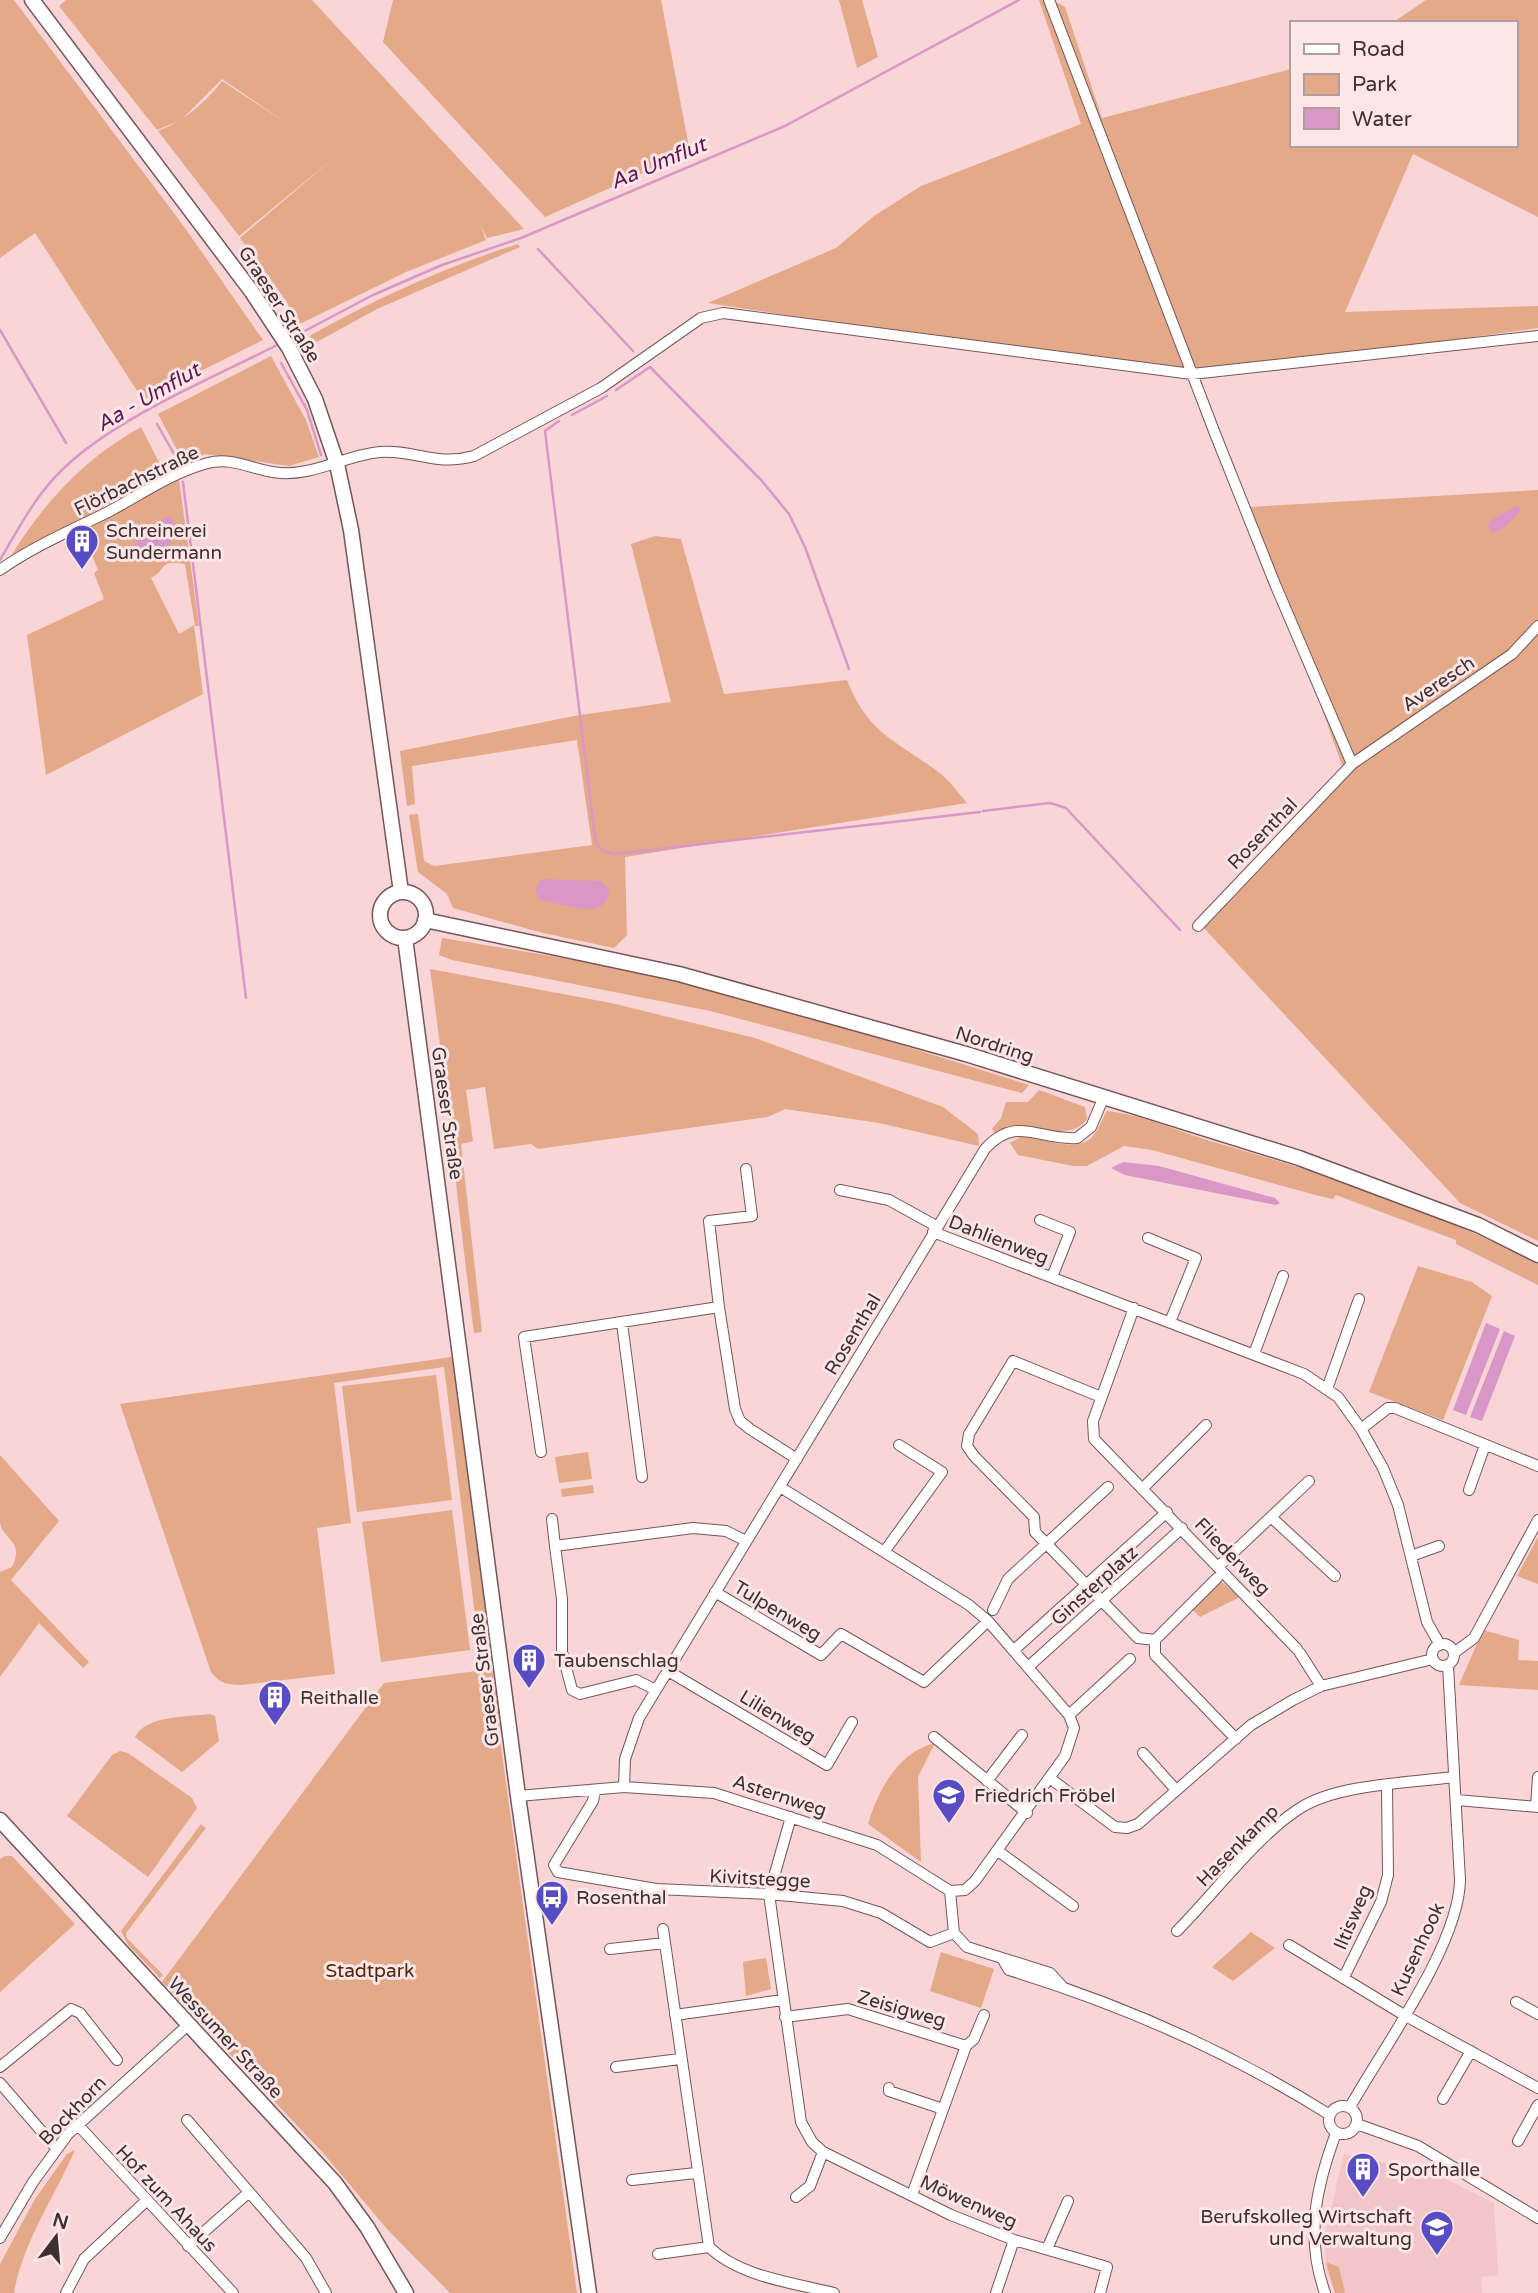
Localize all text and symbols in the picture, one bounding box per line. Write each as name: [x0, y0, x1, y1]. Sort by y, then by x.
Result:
legend: [1290, 21, 1517, 147]
text: Road: [1352, 37, 1405, 62]
text: Park: [1352, 72, 1397, 97]
text: Water: [1352, 107, 1412, 132]
water label: Aa Umflut: [607, 131, 712, 195]
street label: Graeser Straße: [233, 242, 325, 367]
water label: Aa - Umflut: [92, 357, 206, 437]
street label: Flörbachstraße: [71, 441, 202, 521]
place label: Schreinerei Sundermann: [106, 520, 222, 564]
building icon: Schreinerei Sundermann: [63, 522, 101, 571]
street label: Averesch: [1398, 652, 1479, 716]
street label: Rosenthal: [1223, 793, 1302, 874]
street label: Nordring: [953, 1022, 1037, 1068]
street label: Graeser Straße: [427, 1045, 467, 1181]
street label: Dahlienweg: [945, 1211, 1052, 1269]
street label: Rosenthal: [820, 1290, 886, 1379]
street label: Fliederweg: [1190, 1513, 1275, 1600]
street label: Ginsterplatz: [1047, 1541, 1142, 1630]
street label: Tulpenweg: [730, 1576, 825, 1646]
street label: Graeser Straße: [466, 1612, 504, 1748]
building icon: Taubenschlag: [510, 1641, 548, 1690]
place label: Taubenschlag: [554, 1650, 679, 1672]
building icon: Reithalle: [256, 1678, 294, 1727]
street label: Lilienweg: [735, 1686, 820, 1748]
place label: Reithalle: [300, 1687, 379, 1709]
street label: Asternweg: [730, 1770, 829, 1821]
school or university icon: Friedrich Fröbel: [930, 1776, 968, 1825]
place label: Friedrich Fröbel: [974, 1785, 1116, 1807]
street label: Hasenkamp: [1192, 1800, 1283, 1891]
street label: Kivitstegge: [709, 1865, 811, 1893]
bus stop icon: Rosenthal: [533, 1878, 571, 1927]
street label: Iltisweg: [1329, 1881, 1376, 1953]
place label: Rosenthal: [576, 1887, 667, 1909]
street label: Kusenhook: [1387, 1899, 1449, 2000]
park label: Stadtpark: [326, 1960, 414, 1982]
street label: Wessumer Straße: [163, 1972, 287, 2103]
street label: Zeisigweg: [855, 1986, 949, 2032]
street label: Bockhorn: [35, 2072, 111, 2150]
street label: Hof zum Ahaus: [111, 2141, 221, 2257]
building icon: Sporthalle: [1344, 2150, 1382, 2199]
place label: Sporthalle: [1388, 2159, 1480, 2181]
street label: Möwenweg: [917, 2171, 1021, 2233]
north arrow: [21, 2202, 91, 2272]
place label: Berufskolleg Wirtschaft und Verwaltung: [1200, 2206, 1412, 2250]
school or university icon: Berufskolleg Wirtschaft und Verwaltung: [1418, 2208, 1456, 2257]
text: N: [50, 2209, 71, 2234]

